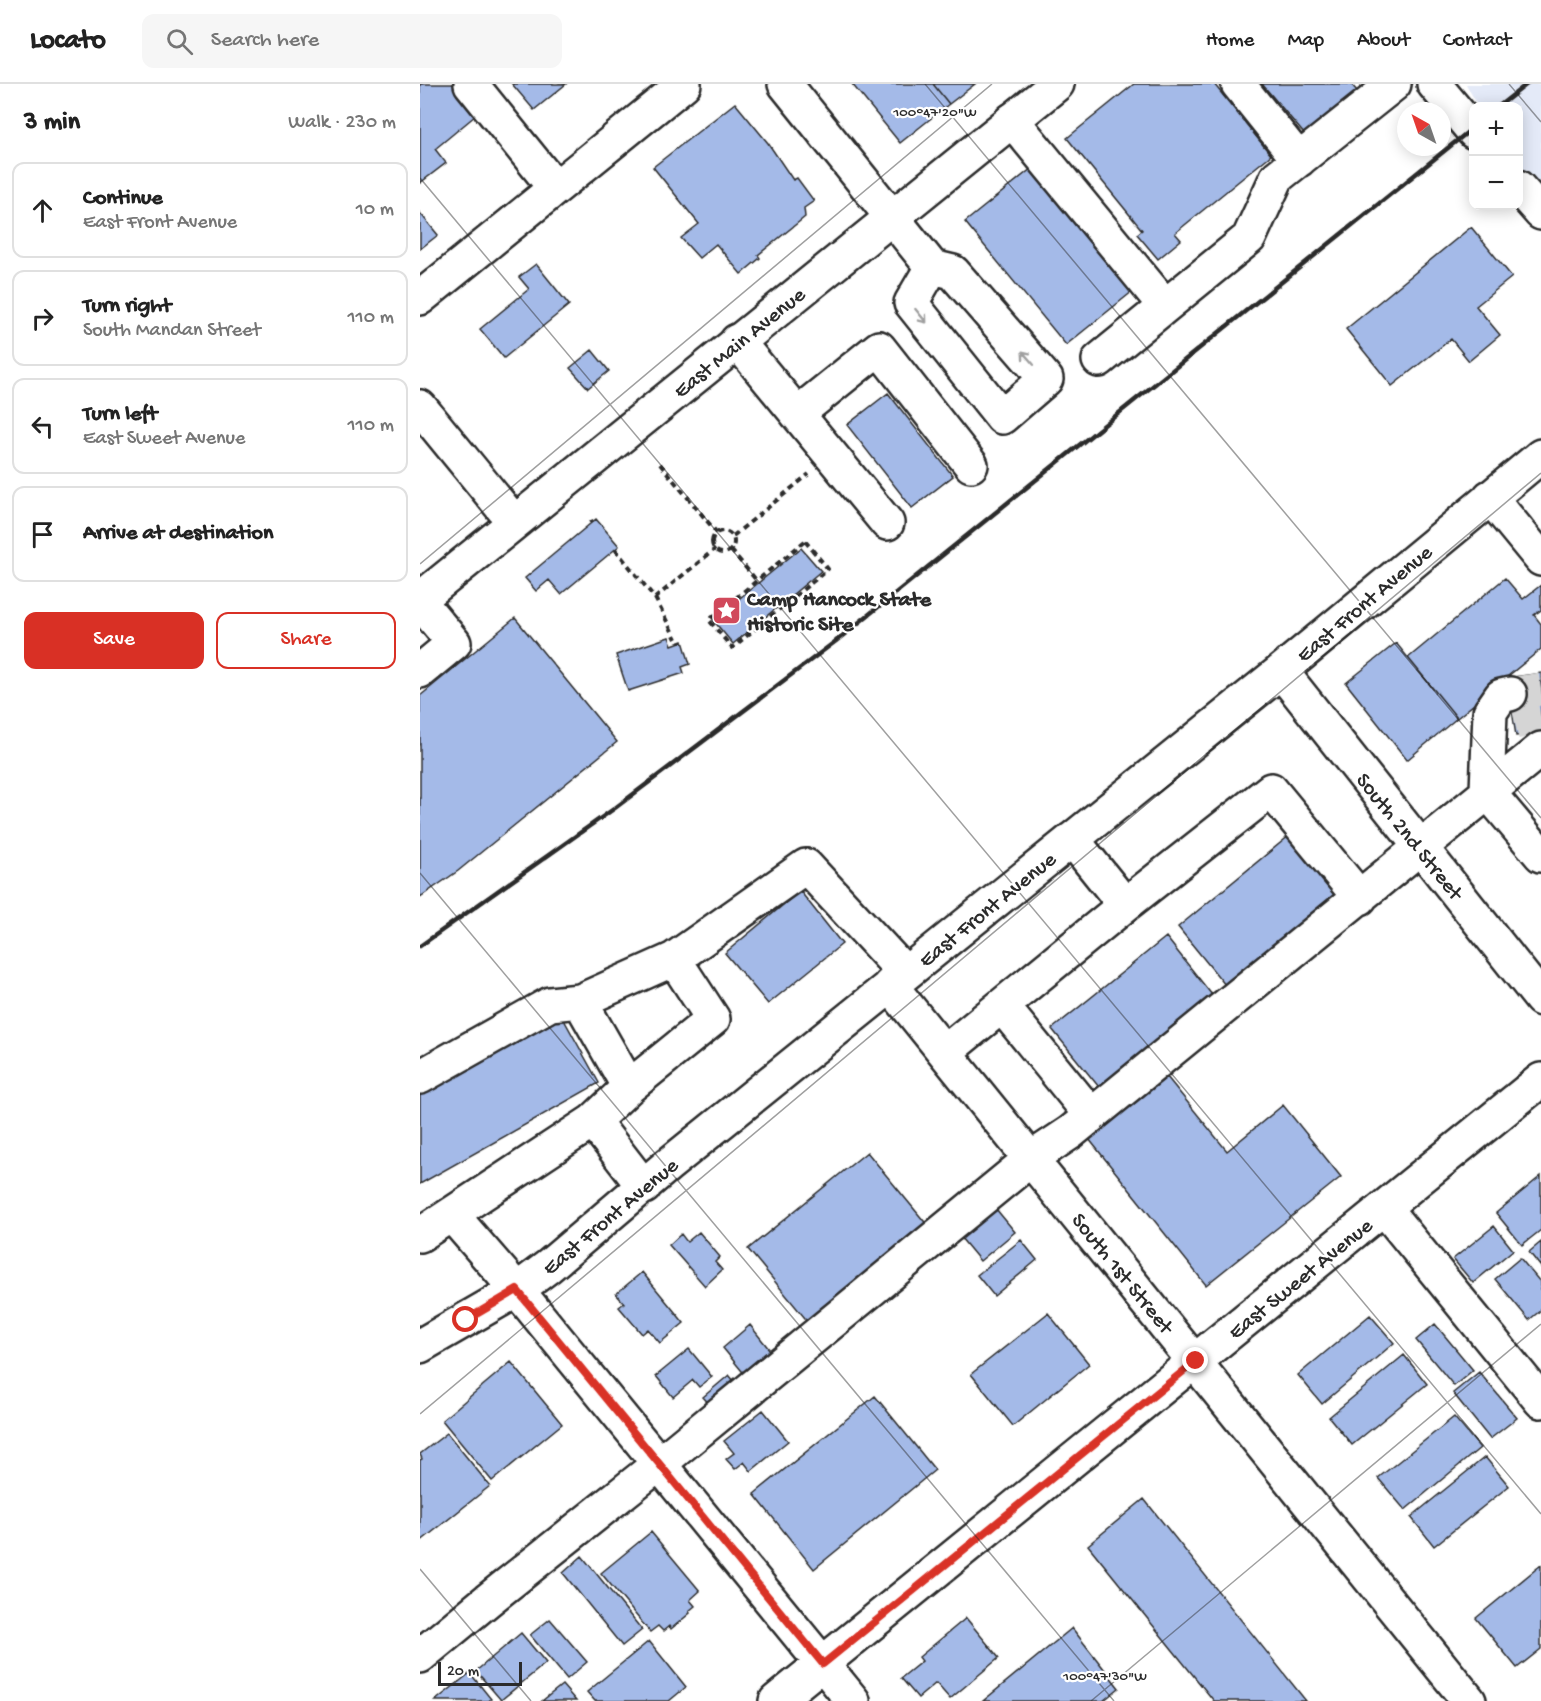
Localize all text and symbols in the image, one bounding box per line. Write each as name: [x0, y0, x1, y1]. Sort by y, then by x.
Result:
search box: [142, 14, 562, 68]
text: Locato: [30, 25, 106, 58]
icon: search: [163, 25, 196, 58]
text: Search here: [211, 28, 319, 54]
text: Home: [1206, 29, 1254, 54]
text: Map: [1287, 29, 1324, 54]
text: About: [1357, 29, 1410, 54]
text: Contact: [1443, 29, 1511, 54]
north arrow: [1397, 102, 1451, 156]
map controls: [1469, 102, 1523, 210]
button: +: [1469, 102, 1523, 156]
text: 100°47'20"W: [892, 104, 977, 122]
text: 3 min: [24, 108, 80, 139]
text: Walk · 230 m: [288, 112, 396, 135]
button: −: [1469, 156, 1523, 210]
text: Continue: [83, 186, 163, 212]
icon: ahead: [26, 194, 59, 227]
text: 10 m: [356, 199, 394, 222]
text: East Front Avenue: [83, 212, 237, 235]
street label: East Main Avenue: [669, 283, 812, 405]
text: Turn right: [83, 294, 171, 320]
icon: right: [26, 302, 59, 335]
text: 110 m: [348, 307, 394, 330]
one-way arrow: [914, 308, 927, 324]
text: South Mandan Street: [83, 320, 261, 343]
one-way arrow: [1021, 351, 1035, 367]
text: Turn left: [83, 402, 157, 428]
icon: left: [26, 410, 59, 443]
text: 110 m: [348, 415, 394, 438]
text: East Sweet Avenue: [83, 428, 245, 451]
icon: arrive: [26, 518, 59, 551]
text: Arrive at destination: [83, 521, 273, 547]
street label: East Front Avenue: [1292, 540, 1439, 669]
place label: Camp Hancock State Historic Site: [746, 588, 932, 639]
place icon: Camp Hancock State Historic Site: [710, 594, 742, 626]
button: Save: [24, 612, 204, 669]
button: Share: [216, 612, 396, 669]
street label: South 2nd Street: [1349, 769, 1468, 908]
street label: East Front Avenue: [914, 847, 1063, 975]
street label: East Front Avenue: [538, 1153, 685, 1282]
street label: South 1st Street: [1064, 1209, 1179, 1342]
street label: East Sweet Avenue: [1224, 1213, 1380, 1346]
route start: [452, 1306, 478, 1332]
route end: [1182, 1347, 1208, 1373]
scale bar: [438, 1659, 522, 1686]
text: 20 m: [447, 1663, 479, 1682]
text: 100°47'30"W: [1062, 1668, 1147, 1686]

